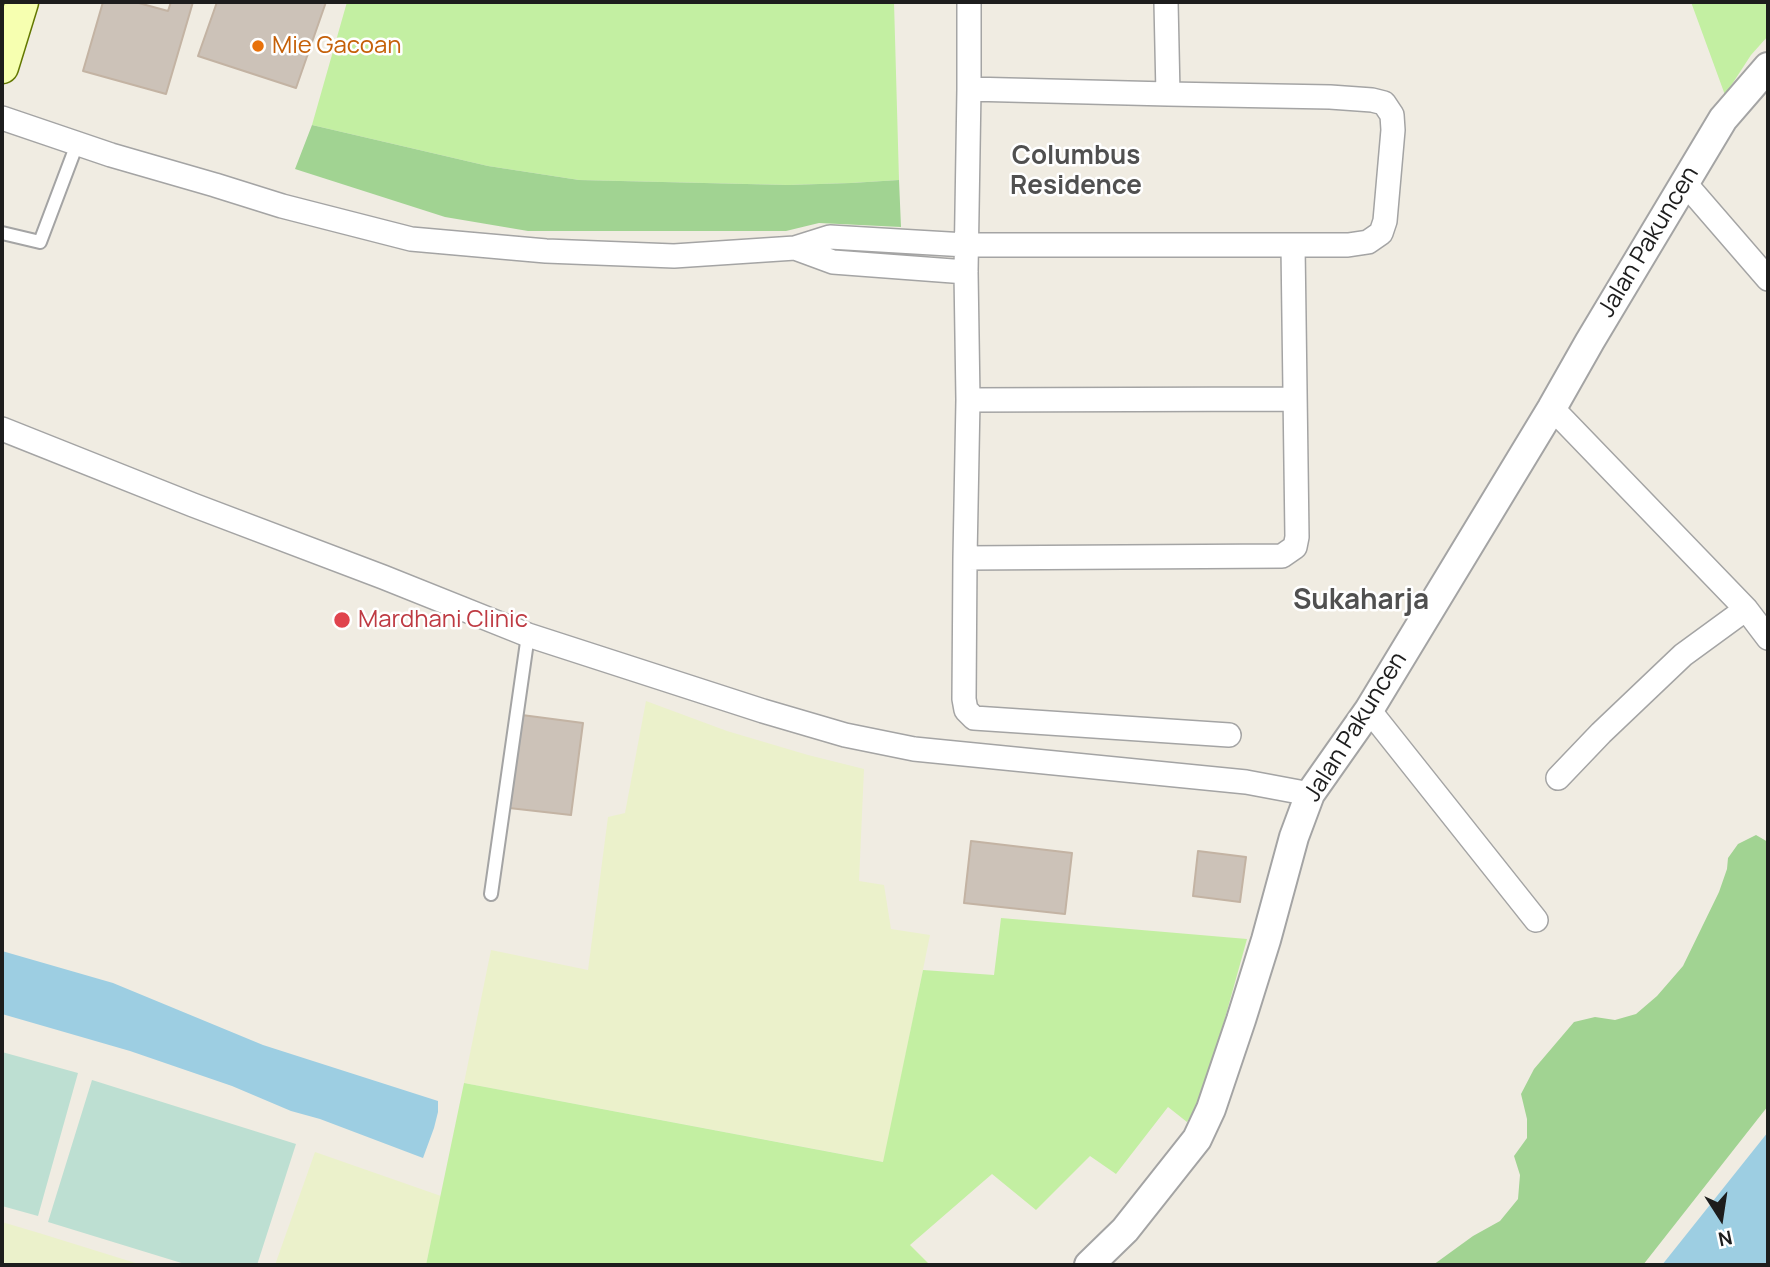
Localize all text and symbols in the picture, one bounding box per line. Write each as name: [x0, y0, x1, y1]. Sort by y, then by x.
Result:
place label: Mie Gacoan: [272, 32, 402, 60]
marker: Mie Gacoan: [250, 38, 266, 54]
district label: Columbus Residence: [1010, 141, 1142, 202]
street label: Jalan Pakuncen: [1593, 161, 1705, 323]
district label: Sukaharja: [1293, 584, 1429, 618]
place label: Mardhani Clinic: [358, 606, 528, 634]
marker: Mardhani Clinic: [332, 610, 352, 630]
street label: Jalan Pakuncen: [1299, 647, 1413, 807]
north arrow: [1686, 1183, 1756, 1253]
text: N: [1716, 1224, 1735, 1253]

